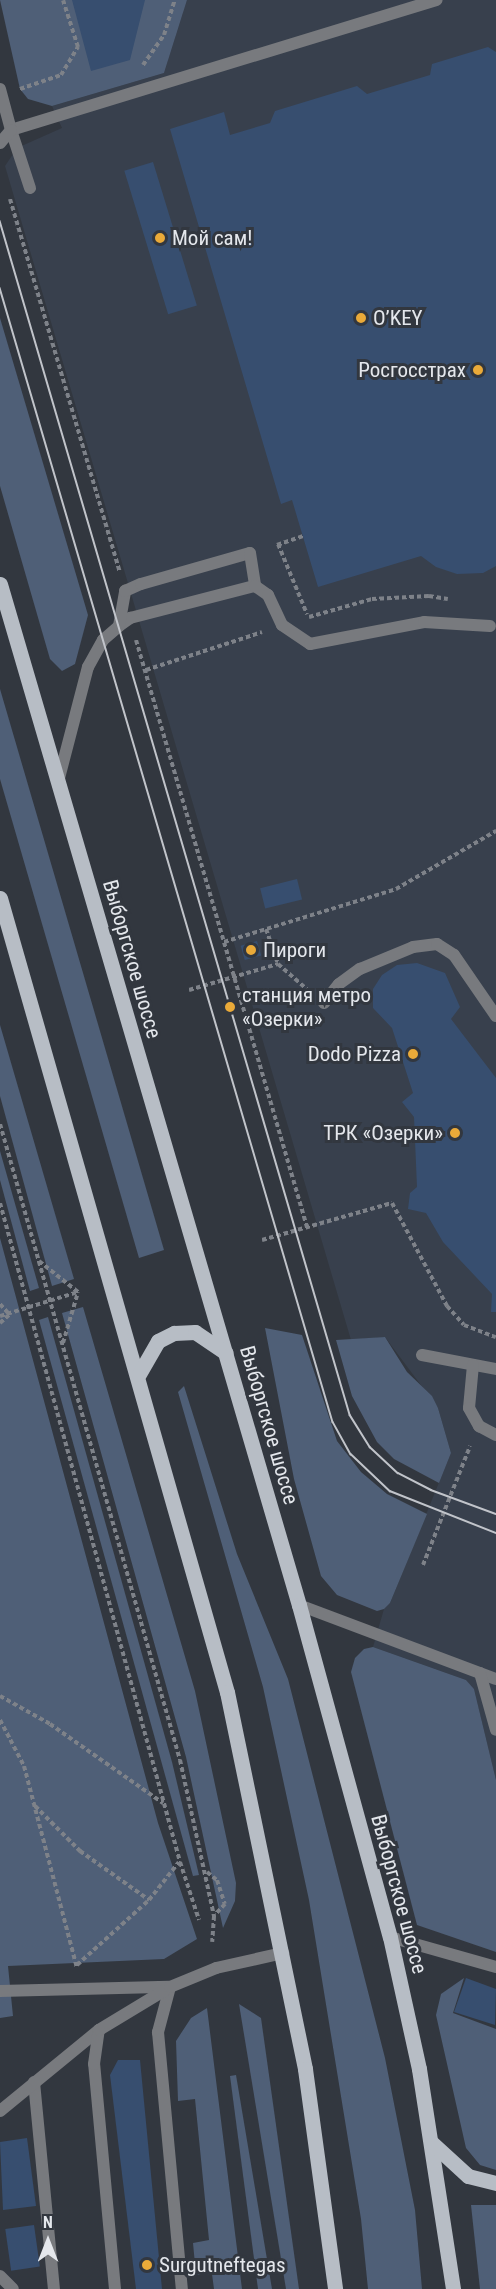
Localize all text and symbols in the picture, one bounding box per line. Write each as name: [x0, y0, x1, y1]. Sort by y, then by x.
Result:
place label: Мой сам!: [172, 225, 252, 251]
marker: Мой сам!: [153, 231, 167, 245]
place label: O’KEY: [373, 305, 423, 331]
marker: O’KEY: [354, 311, 368, 325]
place label: Росгосстрах: [358, 357, 466, 383]
marker: Росгосстрах: [471, 363, 485, 377]
street label: Выборгское шоссе: [97, 877, 167, 1041]
place label: Пироги: [263, 937, 326, 963]
marker: Пироги: [244, 943, 258, 957]
place label: станция метро «Озерки»: [242, 982, 371, 1032]
marker: станция метро «Озерки»: [223, 1000, 237, 1014]
place label: Dodo Pizza: [308, 1041, 401, 1067]
marker: Dodo Pizza: [406, 1047, 420, 1061]
place label: ТРК «Озерки»: [323, 1120, 443, 1146]
marker: ТРК «Озерки»: [448, 1126, 462, 1140]
street label: Выборгское шоссе: [234, 1343, 304, 1507]
street label: Выборгское шоссе: [366, 1812, 432, 1976]
north arrow: [18, 2211, 78, 2271]
text: N: [43, 2213, 53, 2232]
place label: Surgutneftegas: [159, 2252, 286, 2278]
marker: Surgutneftegas: [140, 2258, 154, 2272]

